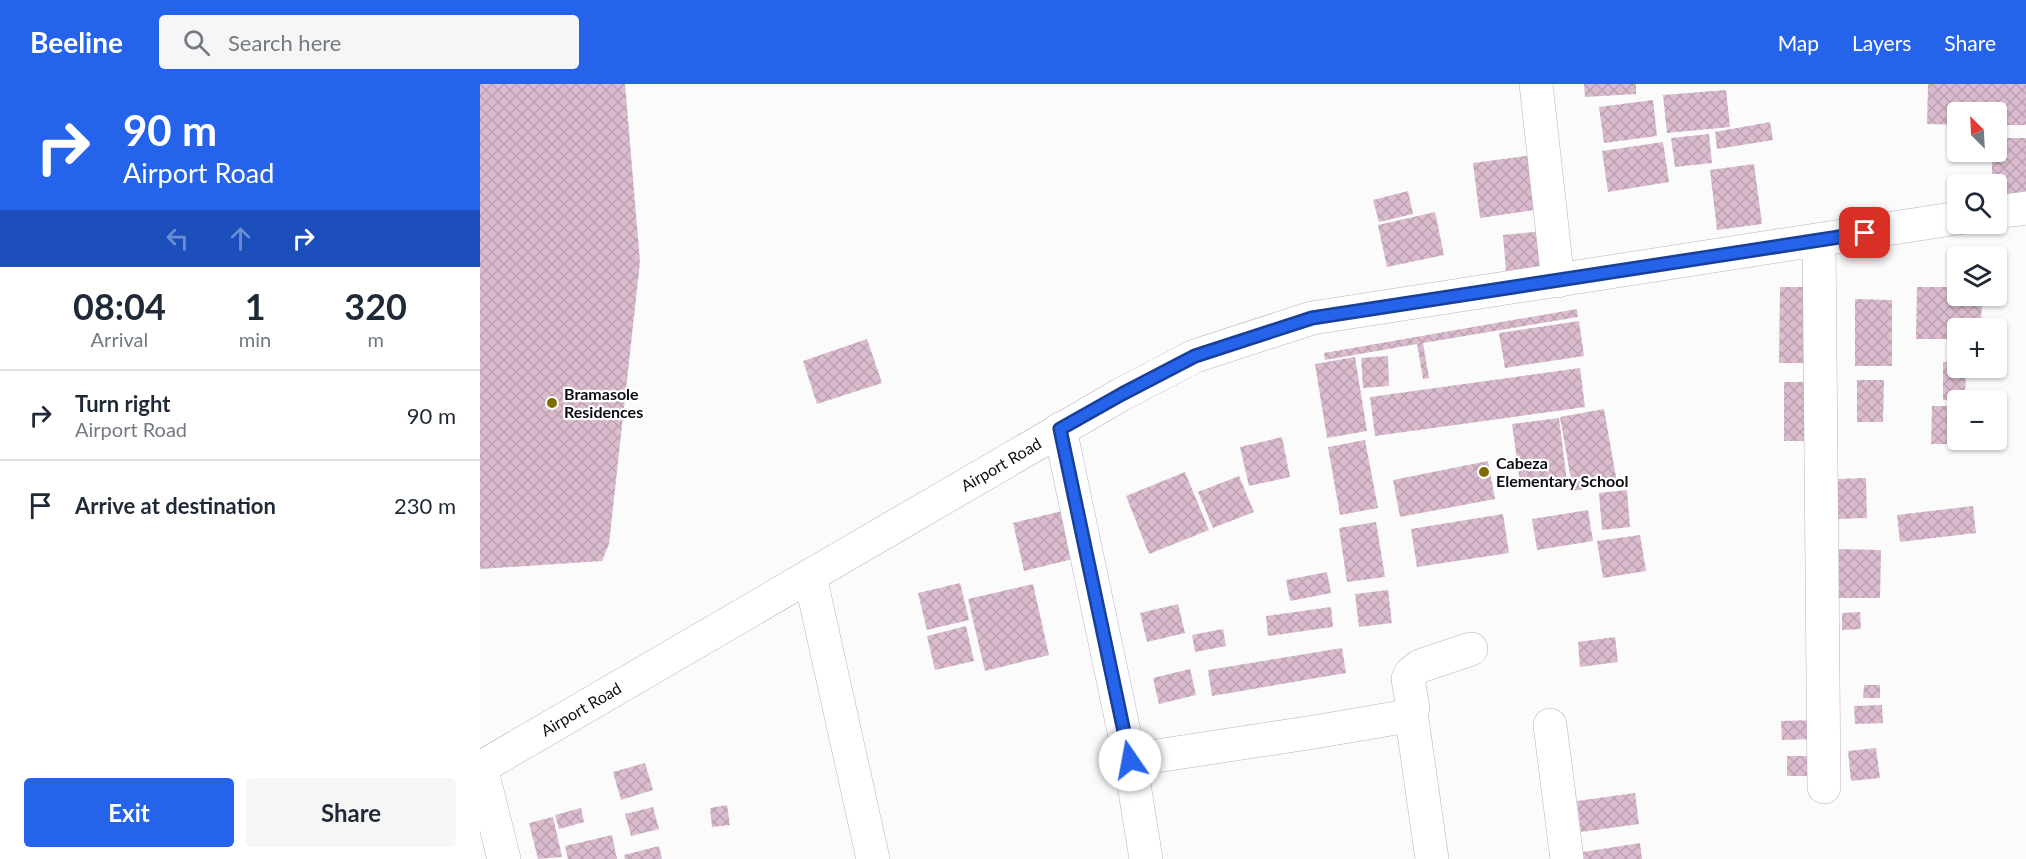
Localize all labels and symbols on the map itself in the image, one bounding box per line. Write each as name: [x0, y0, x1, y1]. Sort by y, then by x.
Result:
north arrow: [1947, 102, 2007, 162]
pin: [1839, 207, 1890, 258]
place label: Bramasole Residences: [564, 384, 643, 421]
marker: Bramasole Residences: [545, 396, 559, 410]
street label: Airport Road: [957, 433, 1044, 495]
place label: Cabeza Elementary School: [1496, 453, 1628, 490]
marker: Cabeza Elementary School: [1477, 465, 1491, 479]
street label: Airport Road: [537, 678, 624, 739]
position arrow: [1098, 728, 1162, 792]

